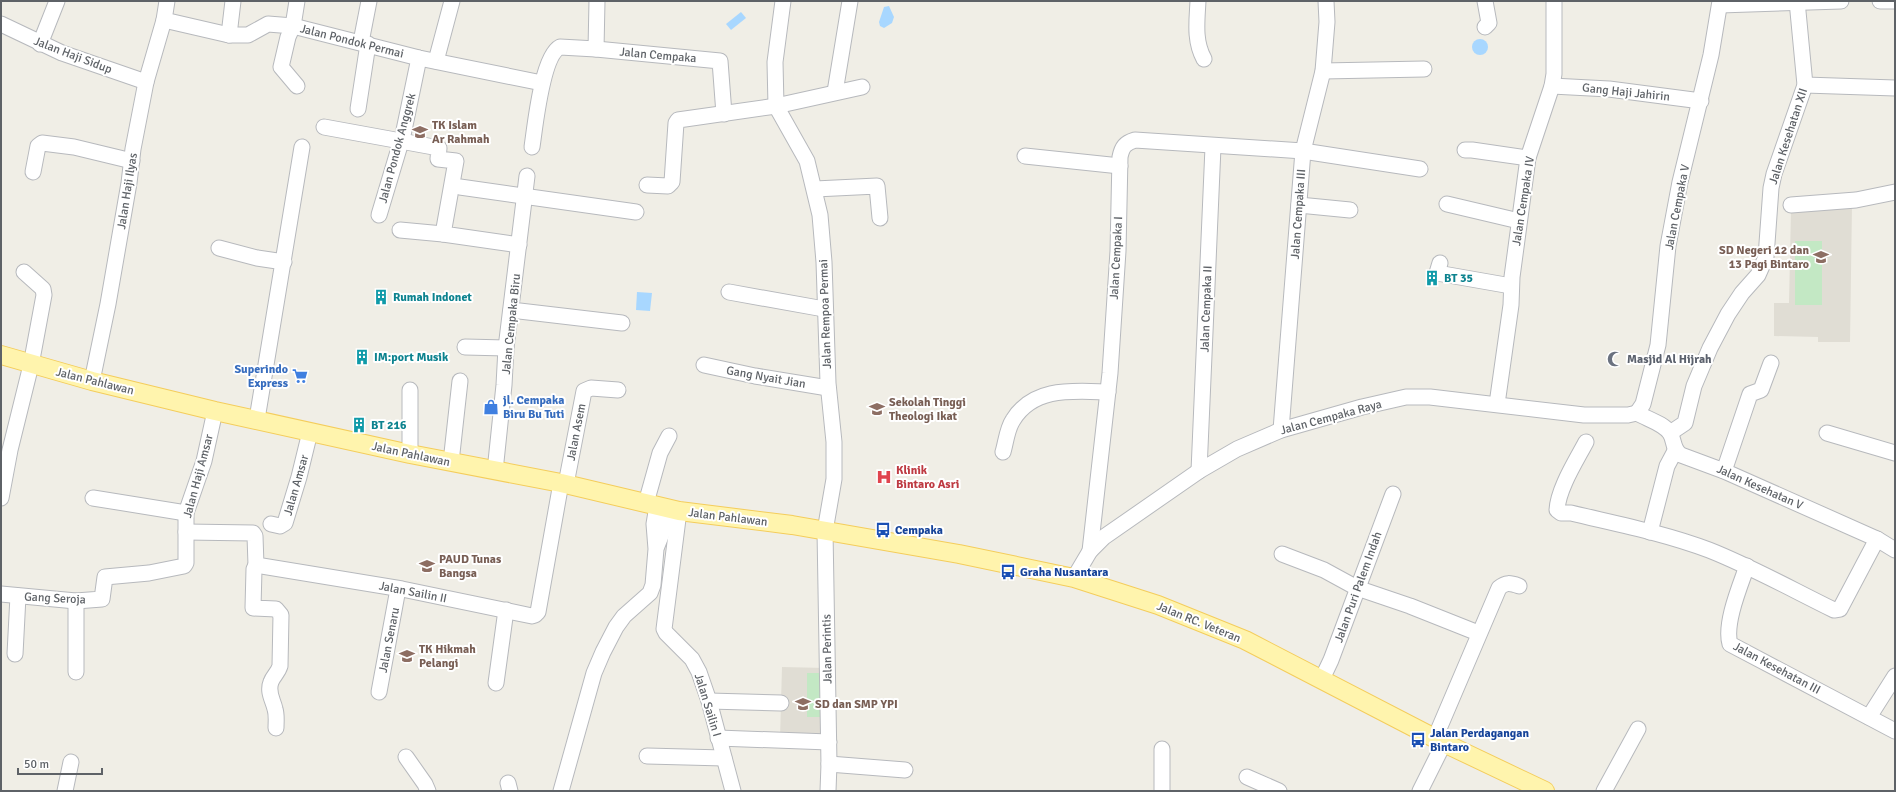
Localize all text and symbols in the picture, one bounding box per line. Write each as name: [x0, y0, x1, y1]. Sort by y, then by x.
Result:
street label: Jalan Pondok Permai: [298, 21, 405, 62]
street label: Jalan Haji Sidup: [32, 34, 114, 77]
street label: Jalan Cempaka: [619, 45, 697, 66]
street label: Gang Haji Jahirin: [1581, 80, 1671, 105]
street label: Jalan Kesehatan XII: [1766, 86, 1811, 186]
street label: Jalan Pondok Anggrek: [376, 91, 419, 205]
place label: TK Islam Ar Rahmah: [432, 118, 490, 147]
school or university icon: TK Islam Ar Rahmah: [411, 123, 429, 141]
street label: Jalan Haji Ilyas: [114, 152, 141, 230]
street label: Jalan Cempaka IV: [1509, 155, 1538, 247]
street label: Jalan Cempaka V: [1662, 163, 1693, 251]
street label: Jalan Cempaka III: [1288, 168, 1309, 260]
street label: Jalan Cempaka I: [1107, 216, 1126, 300]
place label: SD Negeri 12 dan 13 Pagi Bintaro: [1719, 243, 1809, 272]
school or university icon: SD Negeri 12 dan 13 Pagi Bintaro: [1812, 248, 1830, 266]
street label: Jalan Rempoa Permai: [816, 259, 835, 369]
street label: Jalan Cempaka II: [1197, 265, 1216, 353]
building icon: BT 35: [1423, 269, 1441, 287]
place label: BT 35: [1444, 271, 1473, 286]
street label: Jalan Cempaka Biru: [499, 273, 524, 375]
building icon: Rumah Indonet: [372, 288, 390, 306]
place label: Rumah Indonet: [393, 290, 472, 305]
building icon: IM:port Musik: [353, 348, 371, 366]
place label: IM:port Musik: [374, 350, 449, 365]
mosque icon: Masjid Al Hijrah: [1606, 350, 1624, 368]
place label: Masjid Al Hijrah: [1627, 352, 1712, 367]
place label: Superindo Express: [234, 362, 289, 391]
street label: Gang Nyait Jian: [725, 363, 807, 392]
street label: Jalan Pahlawan: [54, 365, 135, 398]
supermarket icon: Superindo Express: [291, 367, 309, 385]
place label: jl. Cempaka Biru Bu Tuti: [503, 393, 564, 422]
place label: Sekolah Tinggi Theologi Ikat: [889, 395, 966, 424]
street label: Jalan Cempaka Raya: [1279, 397, 1384, 438]
shop icon: jl. Cempaka Biru Bu Tuti: [482, 398, 500, 416]
school or university icon: Sekolah Tinggi Theologi Ikat: [868, 400, 886, 418]
street label: Jalan Asem: [564, 402, 589, 462]
building icon: BT 216: [350, 416, 368, 434]
place label: BT 216: [371, 418, 407, 433]
street label: Jalan Haji Amsar: [180, 432, 217, 520]
street label: Jalan Pahlawan: [370, 439, 451, 470]
street label: Jalan Amsar: [281, 452, 312, 517]
street label: Jalan Kesehatan V: [1714, 462, 1805, 513]
place label: Klinik Bintaro Asri: [896, 463, 959, 492]
hospital icon: Klinik Bintaro Asri: [875, 468, 893, 486]
street label: Jalan Pahlawan: [687, 505, 768, 530]
bus stop icon: Cempaka: [874, 521, 892, 539]
place label: Cempaka: [895, 523, 943, 538]
street label: Jalan Puri Palem Indah: [1331, 530, 1386, 645]
place label: PAUD Tunas Bangsa: [439, 552, 502, 581]
school or university icon: PAUD Tunas Bangsa: [418, 557, 436, 575]
bus stop icon: Graha Nusantara: [999, 563, 1017, 581]
place label: Graha Nusantara: [1020, 565, 1108, 580]
street label: Jalan Sailin II: [378, 579, 448, 606]
street label: Gang Seroja: [24, 589, 86, 608]
street label: Jalan RC. Veteran: [1155, 599, 1243, 646]
street label: Jalan Senaru: [376, 606, 403, 674]
street label: Jalan Perintis: [819, 614, 836, 684]
street label: Jalan Kesehatan III: [1731, 639, 1823, 698]
place label: TK Hikmah Pelangi: [419, 642, 476, 671]
school or university icon: TK Hikmah Pelangi: [398, 647, 416, 665]
street label: Jalan Sailin I: [691, 672, 724, 739]
school or university icon: SD dan SMP YPI: [794, 695, 812, 713]
place label: SD dan SMP YPI: [815, 697, 898, 712]
place label: Jalan Perdagangan Bintaro: [1430, 726, 1529, 755]
bus stop icon: Jalan Perdagangan Bintaro: [1409, 731, 1427, 749]
scale bar: [18, 750, 102, 776]
text: 50 m: [24, 757, 49, 772]

